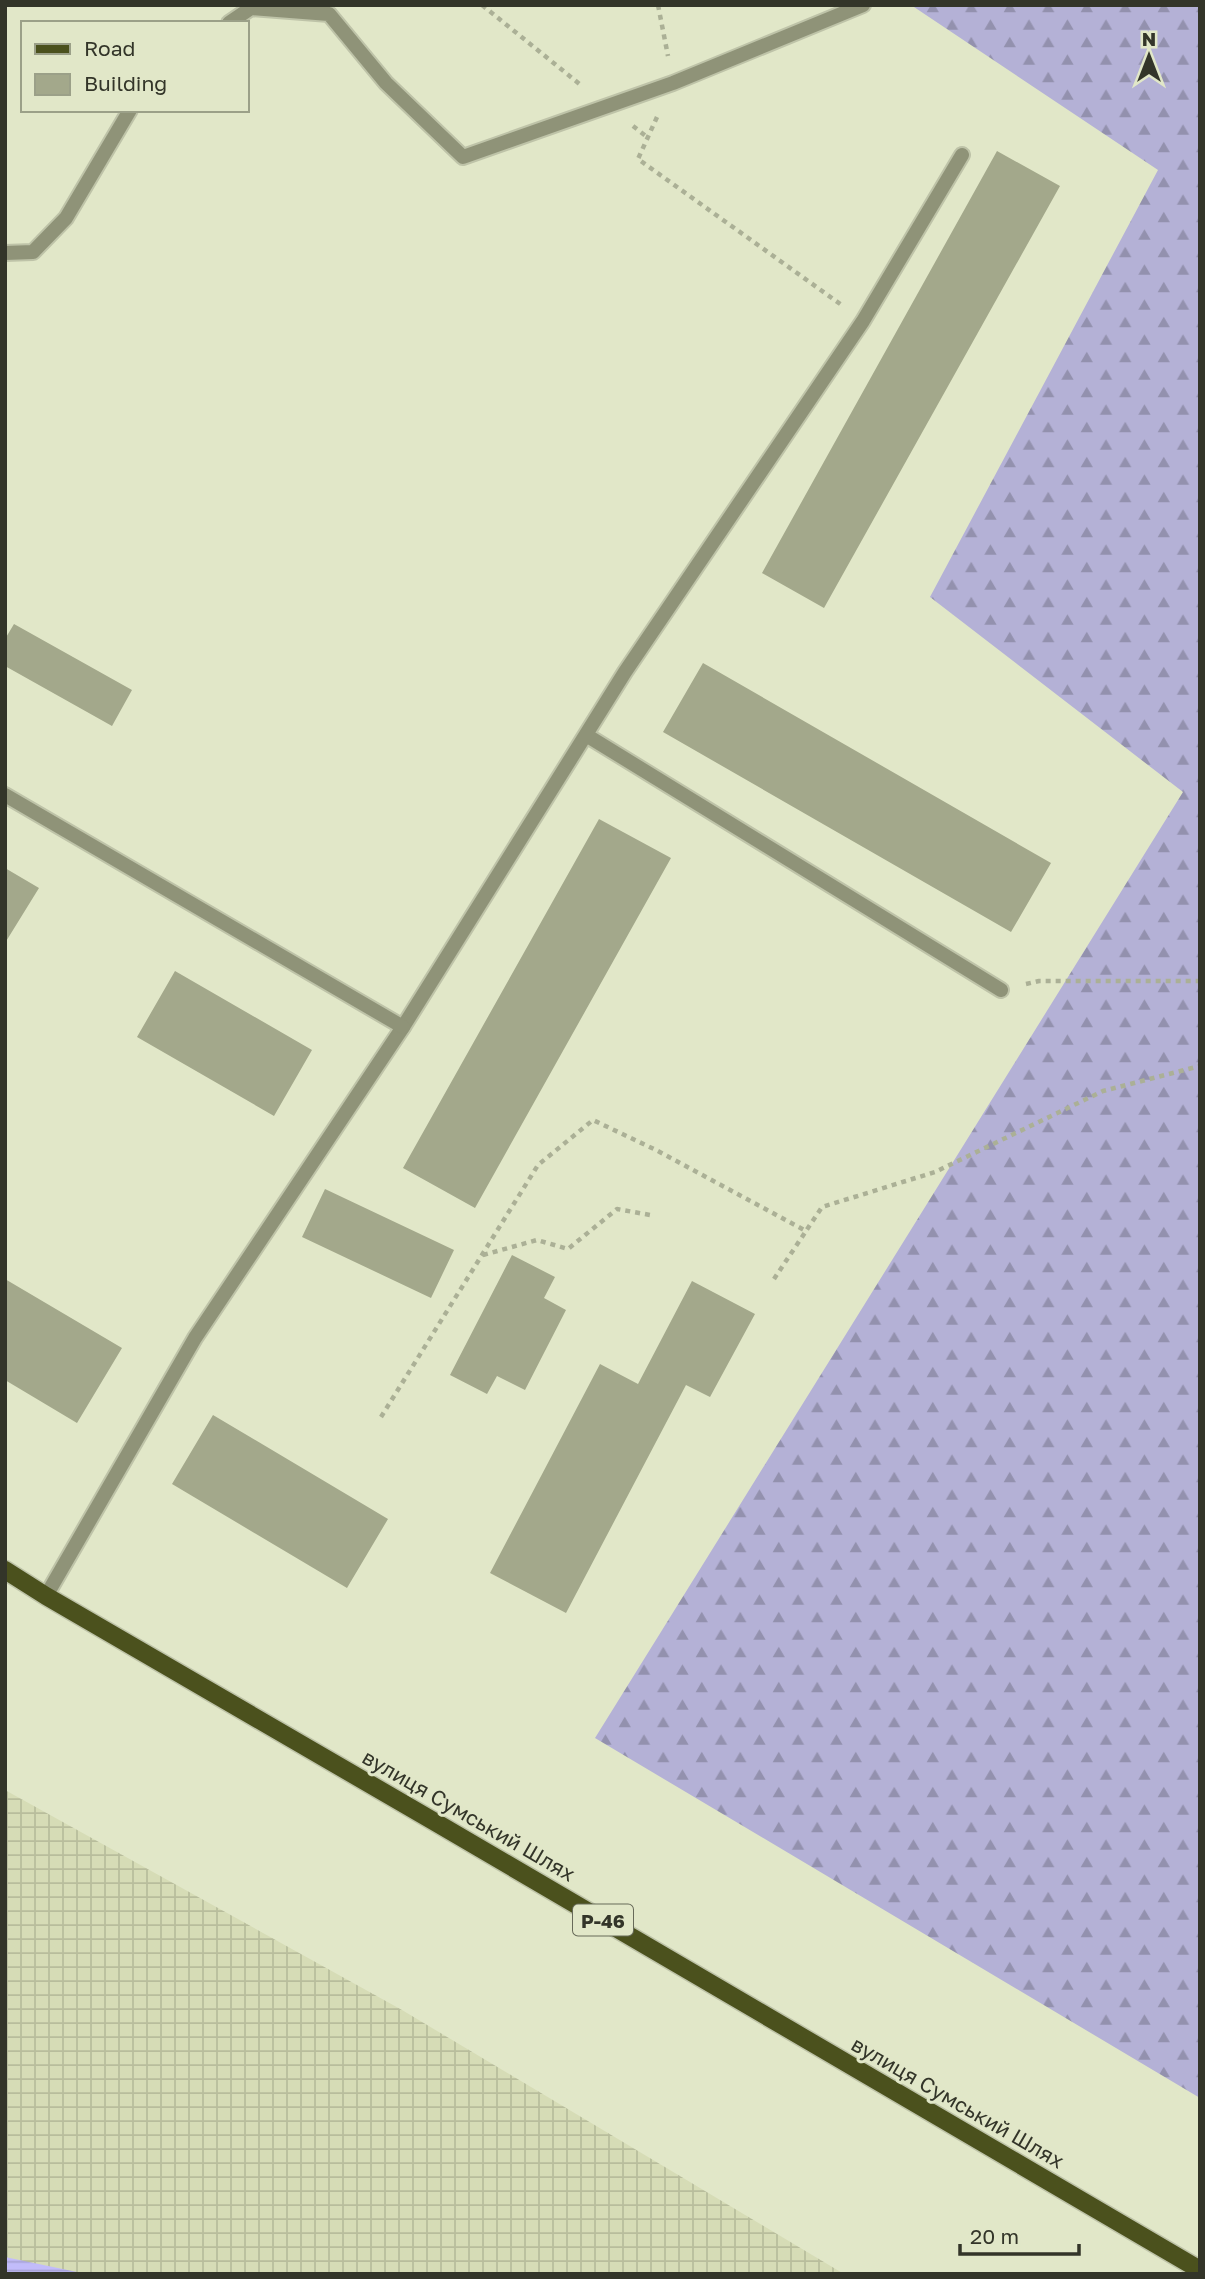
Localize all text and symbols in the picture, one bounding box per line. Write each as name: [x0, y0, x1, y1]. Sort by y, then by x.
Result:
legend: [21, 21, 248, 112]
north arrow: [1114, 21, 1184, 91]
text: N: [1142, 27, 1156, 50]
text: Road: [84, 35, 135, 61]
text: Building: [84, 70, 167, 96]
street label: вулиця Сумський Шлях: [358, 1743, 580, 1887]
road number: Р-46: [573, 1904, 633, 1936]
street label: вулиця Сумський Шлях: [847, 2030, 1069, 2174]
scale bar: [960, 2212, 1079, 2256]
text: 20 m: [970, 2223, 1019, 2249]

